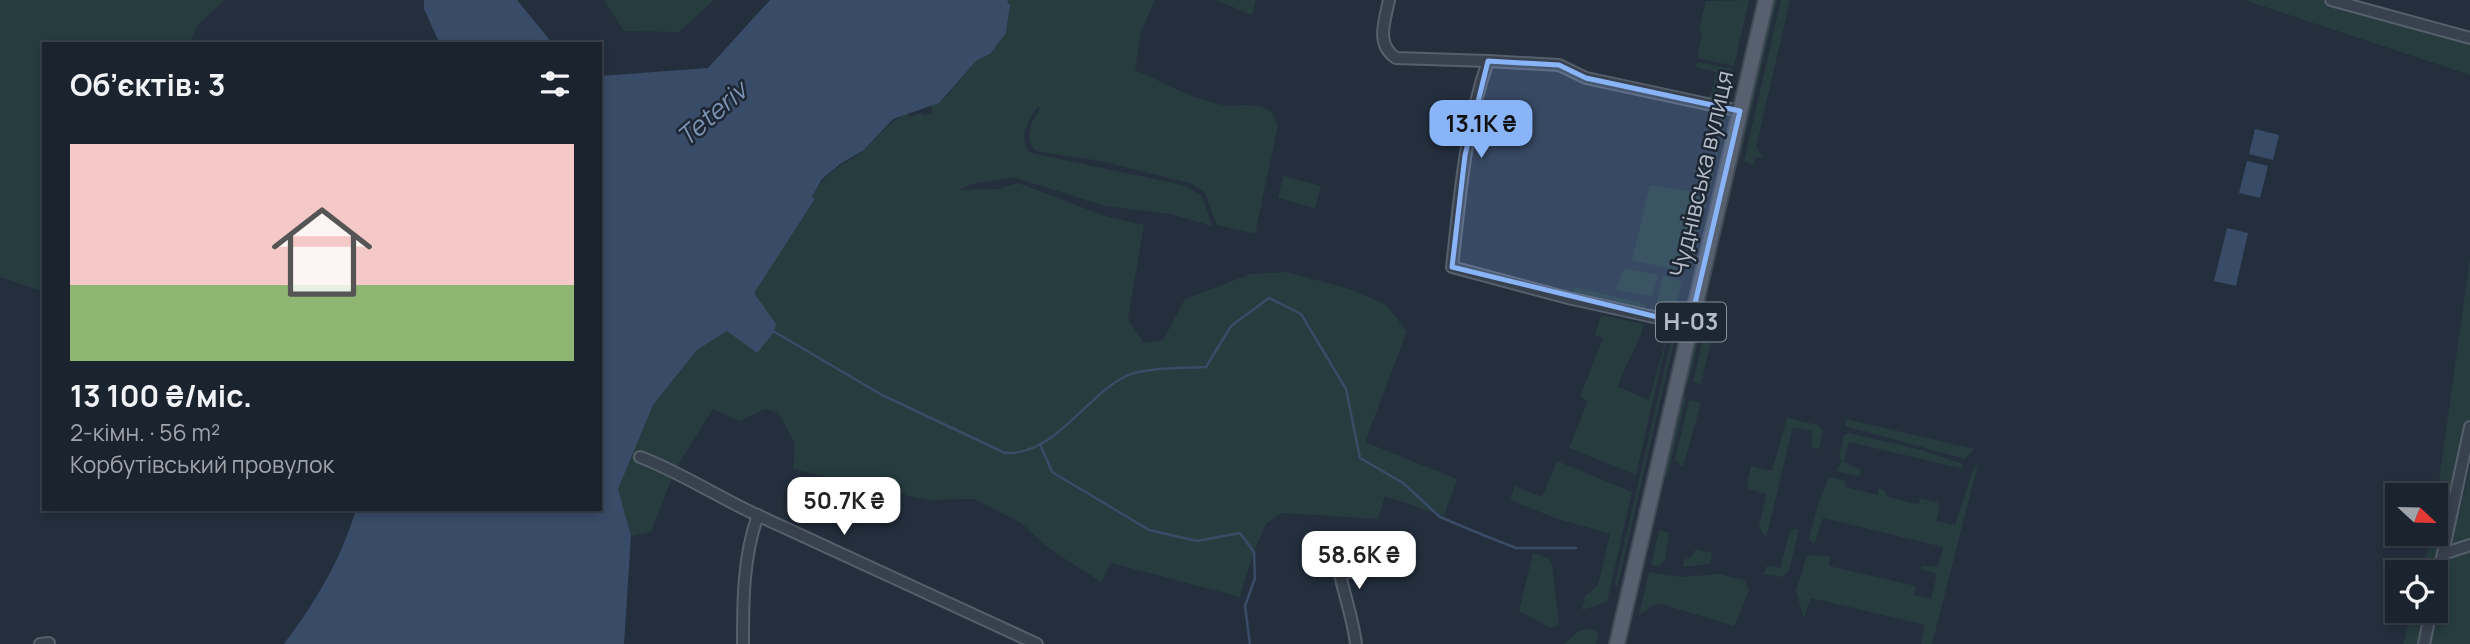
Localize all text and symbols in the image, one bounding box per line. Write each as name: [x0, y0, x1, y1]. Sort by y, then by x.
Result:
text: Об’єктів: 3: [70, 64, 225, 105]
icon: filters: [536, 65, 574, 103]
street label: Чуднівська вулиця: [1661, 67, 1740, 280]
water label: Teteriv: [668, 70, 757, 154]
pin: 13.1K ₴: [1416, 100, 1546, 160]
text: 13.1K ₴: [1445, 107, 1517, 139]
icon: home: [259, 189, 385, 315]
road number: Н-03: [1656, 302, 1726, 342]
text: 13 100 ₴/міс.: [70, 375, 252, 416]
text: 2-кімн. · 56 m²: [70, 416, 220, 448]
text: Корбутівський провулок: [70, 448, 334, 480]
pin: 50.7K ₴: [779, 477, 909, 537]
north arrow: [2385, 483, 2448, 546]
map controls: [2385, 483, 2448, 623]
text: 50.7K ₴: [803, 484, 885, 516]
pin: 58.6K ₴: [1294, 532, 1424, 591]
text: 58.6K ₴: [1318, 538, 1400, 570]
button: locate: [2385, 560, 2448, 623]

